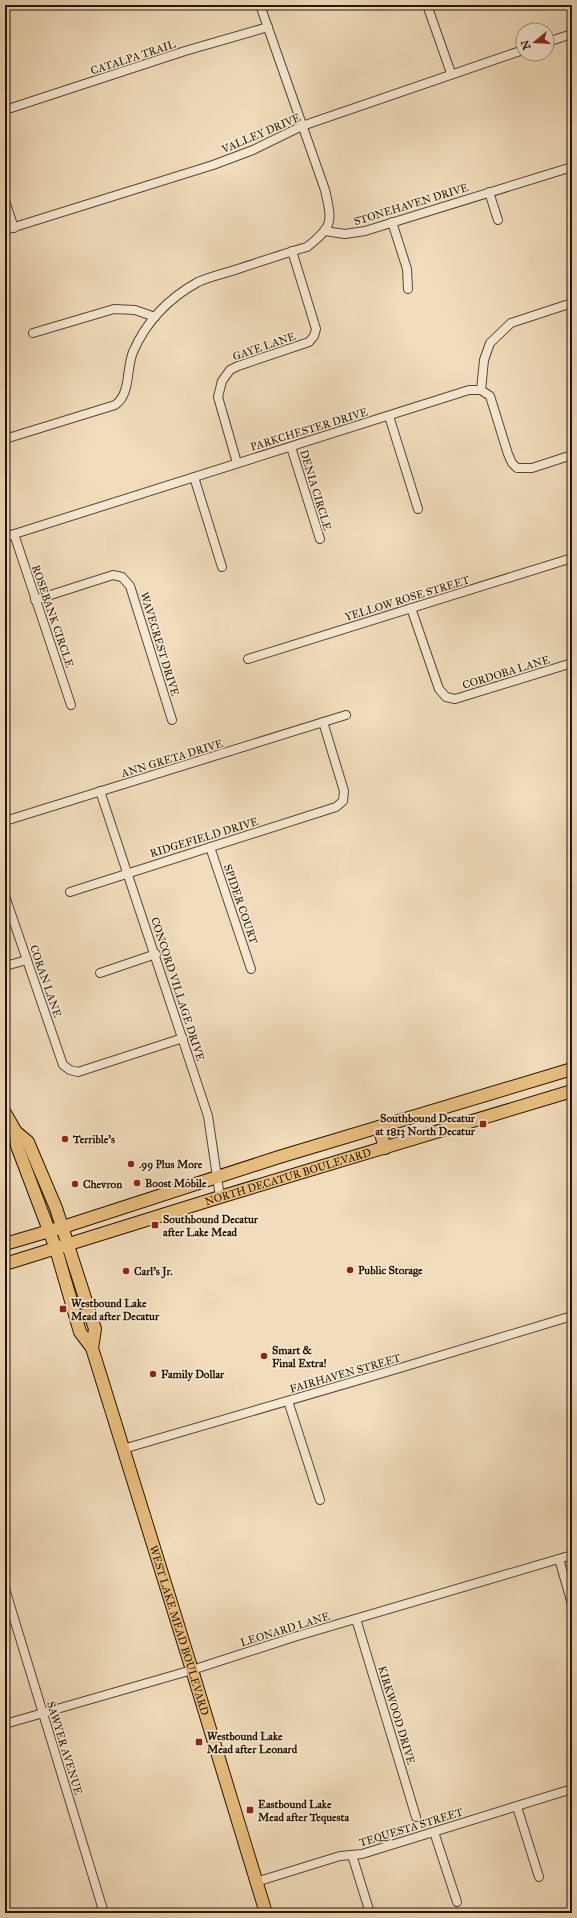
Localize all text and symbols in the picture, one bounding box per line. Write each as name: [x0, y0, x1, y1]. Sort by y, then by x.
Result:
north arrow: [515, 22, 555, 62]
street label: CATALPA TRAIL: [89, 38, 177, 77]
text: N: [518, 38, 534, 51]
street label: VALLEY DRIVE: [219, 111, 303, 156]
street label: STONEHAVEN DRIVE: [352, 181, 470, 228]
street label: GAYE LANE: [231, 330, 297, 363]
street label: PARKCHESTER DRIVE: [249, 405, 369, 454]
street label: DENIA CIRCLE: [297, 448, 334, 532]
street label: ROSEBANK CIRCLE: [29, 563, 76, 669]
street label: YELLOW ROSE STREET: [343, 573, 471, 624]
street label: WAVECREST DRIVE: [138, 591, 182, 698]
street label: CORDOBA LANE: [461, 653, 551, 692]
street label: ANN GRETA DRIVE: [119, 737, 225, 780]
street label: RIDGEFIELD DRIVE: [148, 815, 260, 860]
street label: SPIDER COURT: [221, 863, 260, 946]
street label: CONCORD VILLAGE DRIVE: [148, 916, 207, 1063]
street label: CORAN LANE: [27, 943, 64, 1019]
place label: Southbound Decatur at 1813 North Decatur: [375, 1112, 476, 1139]
marker: Southbound Decatur at 1813 North Decatur: [478, 1119, 488, 1129]
place label: Terrible's: [72, 1133, 115, 1146]
marker: Terrible's: [60, 1134, 70, 1144]
street label: NORTH DECATUR BOULEVARD: [203, 1146, 373, 1208]
place label: .99 Plus More: [139, 1158, 203, 1172]
marker: .99 Plus More: [126, 1159, 136, 1169]
place label: Boost Mobile: [145, 1177, 207, 1190]
place label: Chevron: [83, 1178, 122, 1191]
marker: Boost Mobile: [132, 1178, 142, 1188]
marker: Chevron: [70, 1179, 80, 1189]
place label: Southbound Decatur after Lake Mead: [163, 1213, 259, 1239]
marker: Southbound Decatur after Lake Mead: [150, 1220, 160, 1230]
place label: Public Storage: [358, 1264, 423, 1277]
place label: Carl's Jr.: [134, 1265, 173, 1279]
marker: Public Storage: [345, 1265, 355, 1275]
marker: Carl's Jr.: [121, 1266, 131, 1276]
place label: Westbound Lake Mead after Decatur: [71, 1297, 160, 1323]
marker: Westbound Lake Mead after Decatur: [58, 1304, 68, 1314]
place label: Smart & Final Extra!: [272, 1344, 327, 1370]
marker: Smart & Final Extra!: [259, 1351, 269, 1361]
street label: FAIRHAVEN STREET: [288, 1351, 403, 1396]
place label: Family Dollar: [161, 1368, 225, 1382]
marker: Family Dollar: [148, 1369, 158, 1379]
street label: WEST LAKE MEAD BOULEVARD: [147, 1544, 211, 1717]
street label: LEONARD LANE: [239, 1610, 332, 1649]
street label: KIRKWOOD DRIVE: [375, 1664, 418, 1766]
street label: SAWYER AVENUE: [44, 1700, 85, 1796]
place label: Westbound Lake Mead after Leonard: [207, 1730, 298, 1756]
marker: Westbound Lake Mead after Leonard: [194, 1737, 204, 1747]
place label: Eastbound Lake Mead after Tequesta: [258, 1798, 350, 1825]
marker: Eastbound Lake Mead after Tequesta: [245, 1805, 255, 1815]
street label: TEQUESTA STREET: [358, 1805, 465, 1849]

